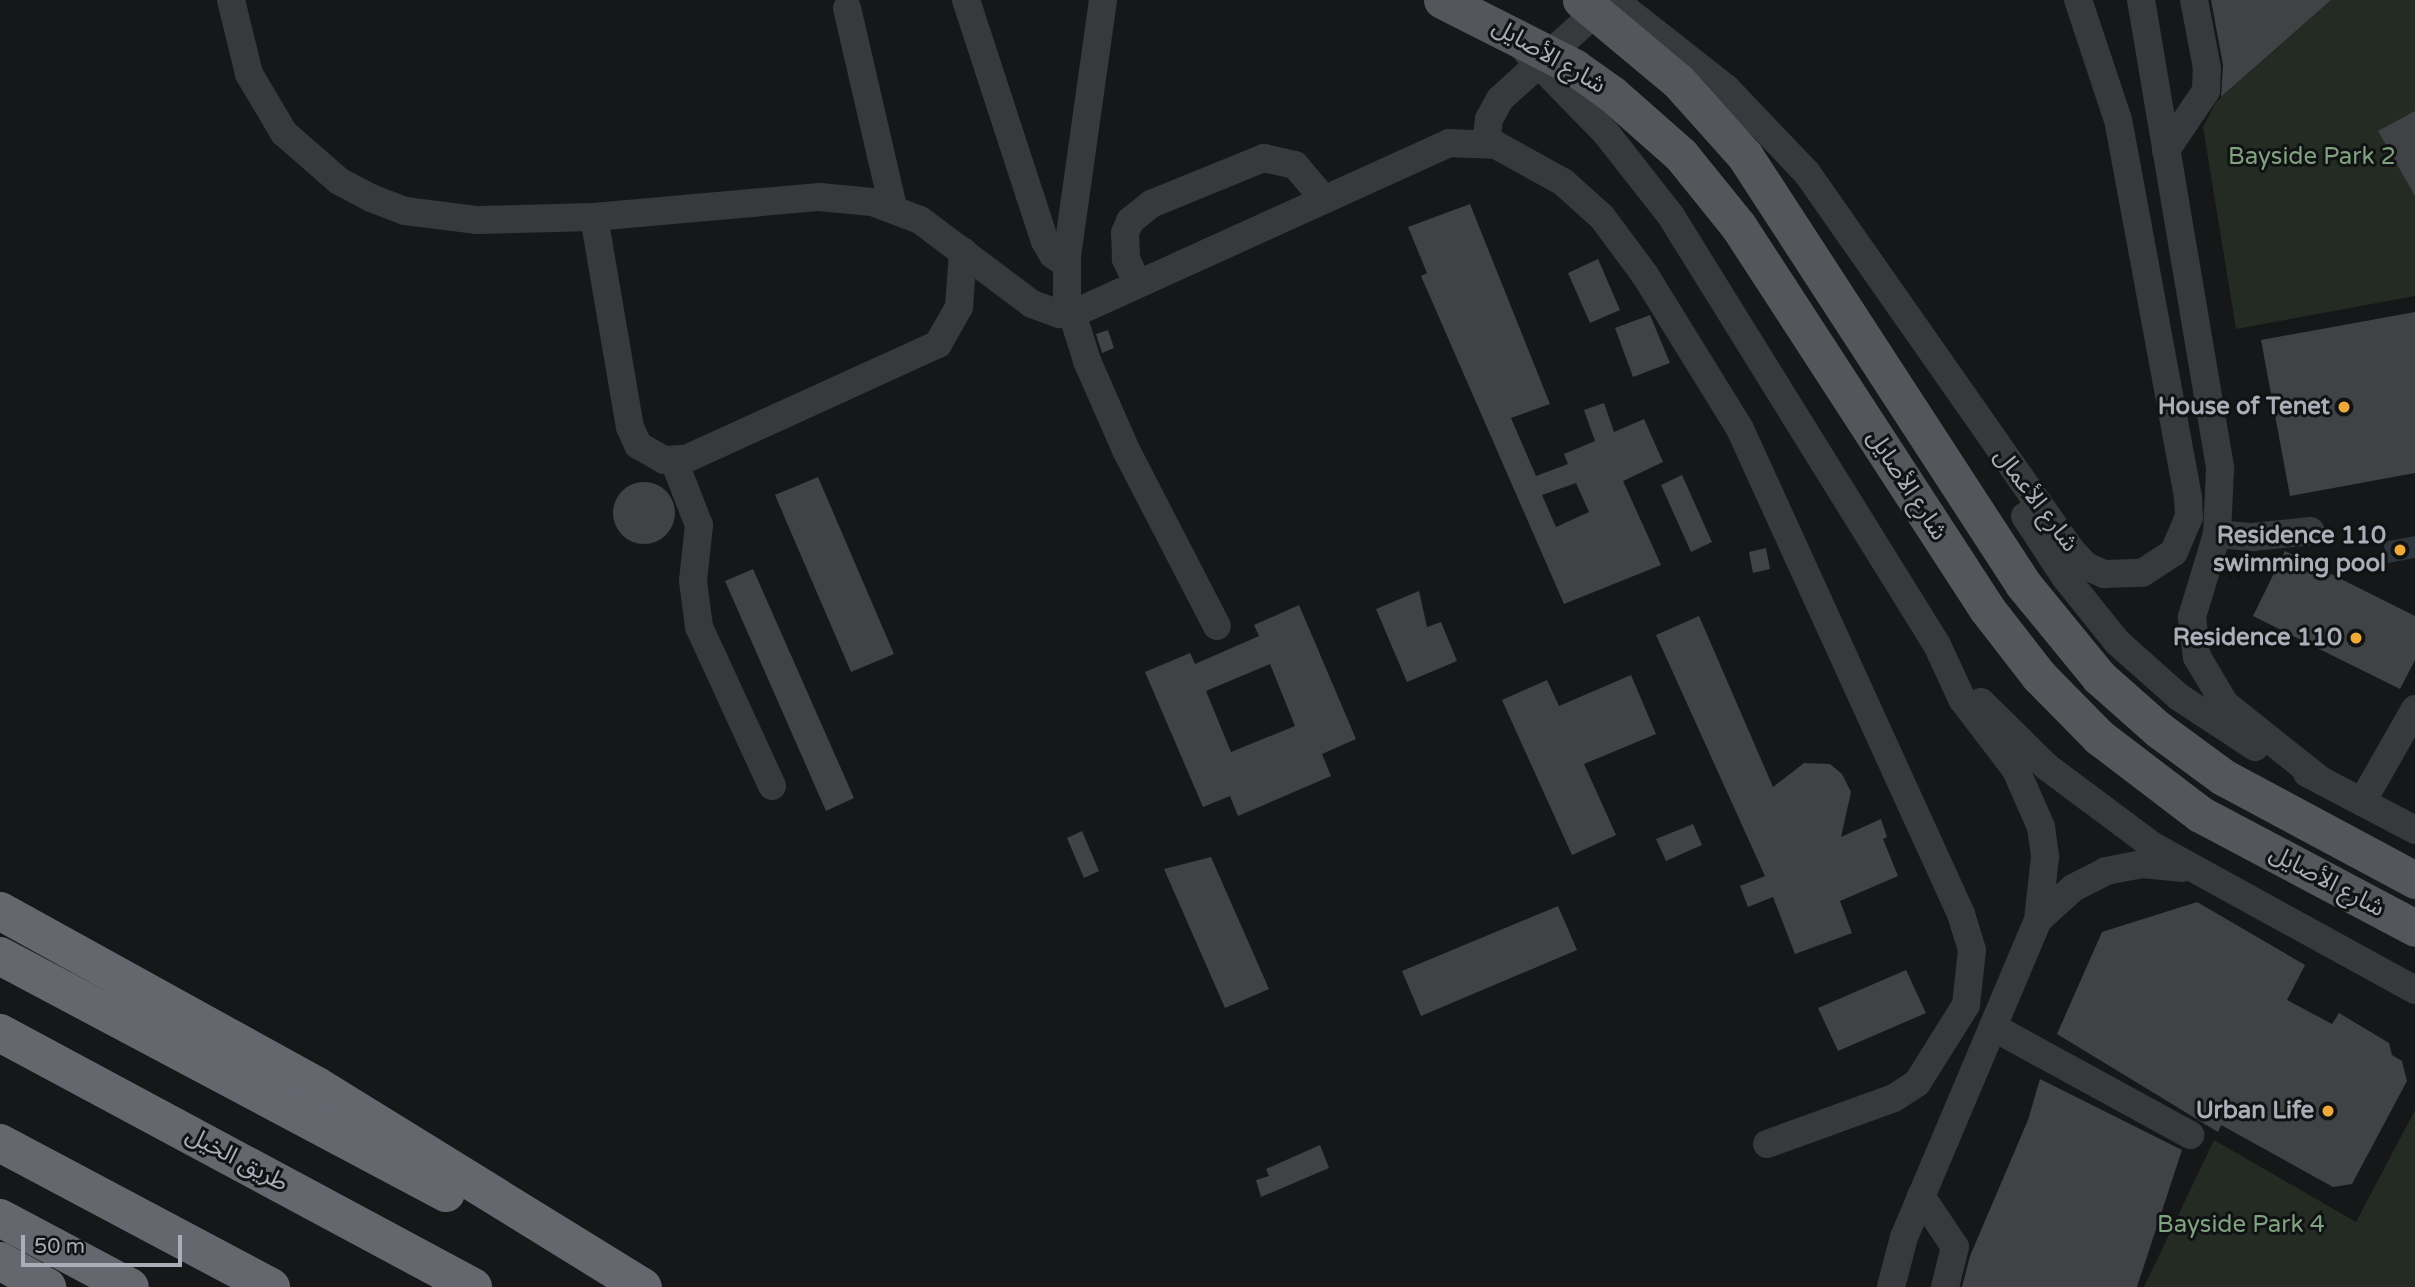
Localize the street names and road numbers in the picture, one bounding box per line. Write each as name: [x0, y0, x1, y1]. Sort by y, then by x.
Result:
street label: شارع الأصايل: [1487, 12, 1611, 100]
street label: شارع الأصايل: [1861, 424, 1953, 546]
street label: شارع الأعمال: [1988, 442, 2084, 558]
street label: شارع الأصايل: [2265, 839, 2389, 923]
street label: طريق الخيل: [181, 1120, 293, 1198]

